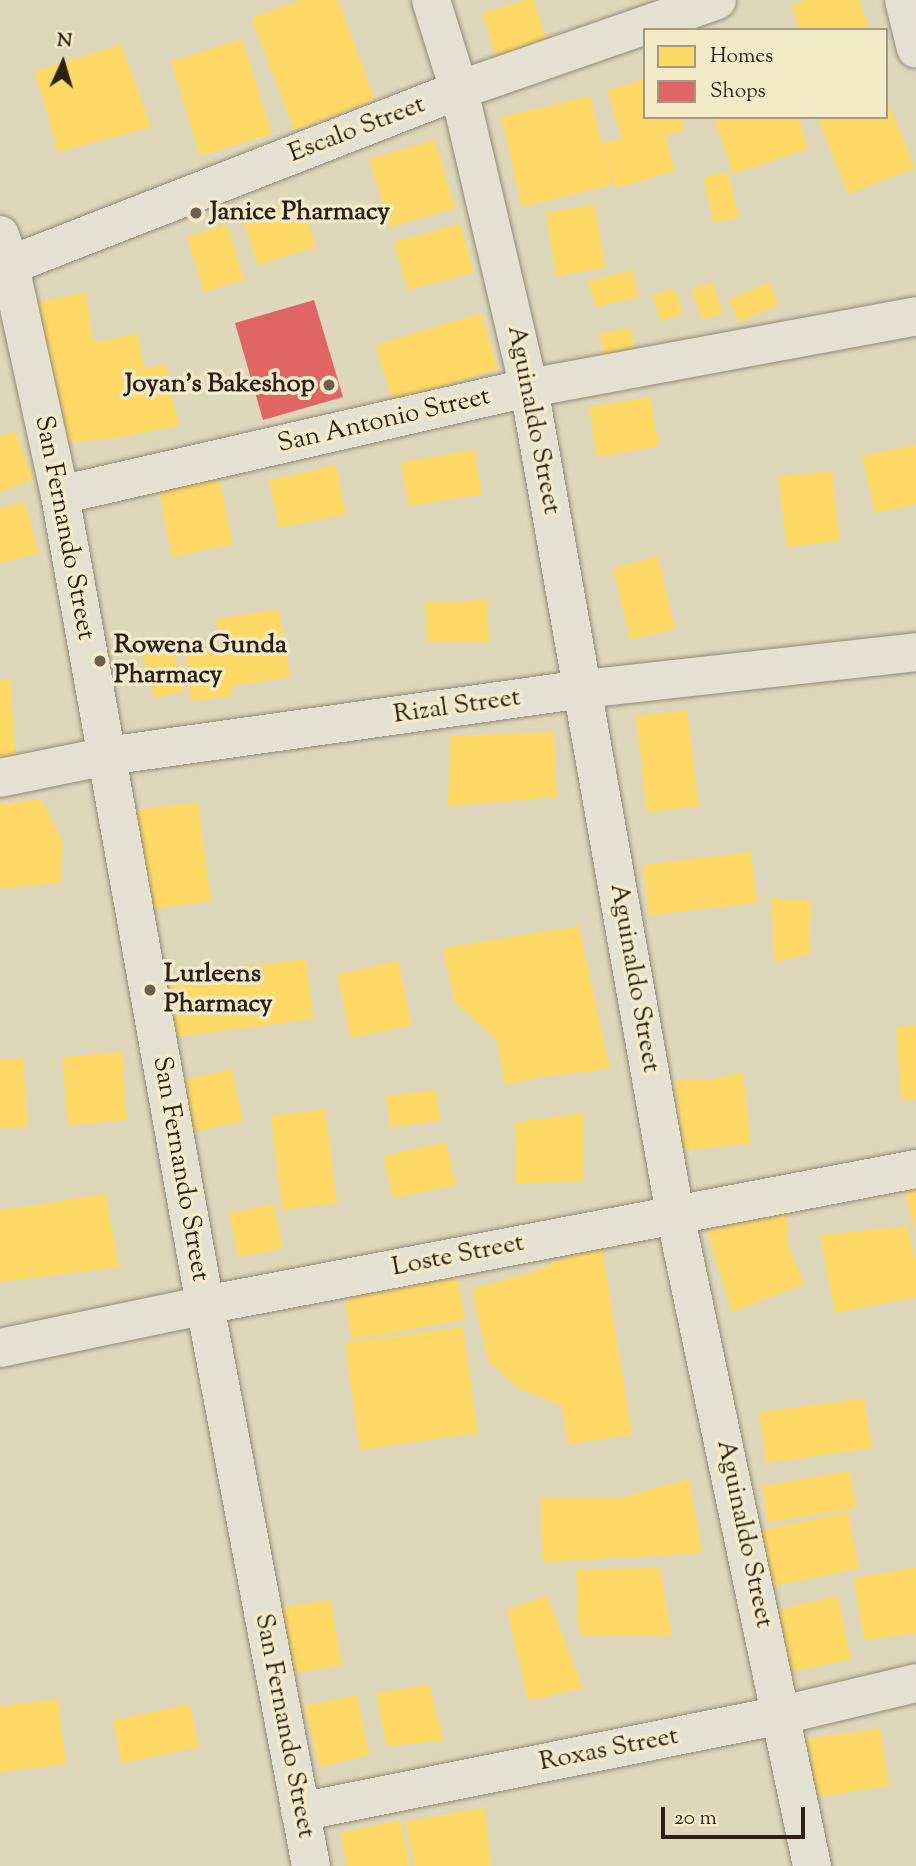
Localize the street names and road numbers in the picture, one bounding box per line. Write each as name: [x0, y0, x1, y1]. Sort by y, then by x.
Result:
street label: Escalo Street: [284, 90, 430, 170]
street label: Aguinaldo Street: [499, 323, 567, 517]
street label: San Antonio Street: [275, 381, 493, 461]
street label: San Fernando Street: [27, 413, 101, 643]
street label: Rizal Street: [392, 683, 522, 731]
street label: Aguinaldo Street: [602, 881, 666, 1075]
street label: San Fernando Street: [145, 1054, 215, 1284]
street label: Loste Street: [389, 1228, 527, 1284]
street label: Aguinaldo Street: [709, 1437, 779, 1631]
street label: San Fernando Street: [247, 1611, 321, 1841]
street label: Roxas Street: [537, 1721, 681, 1779]

